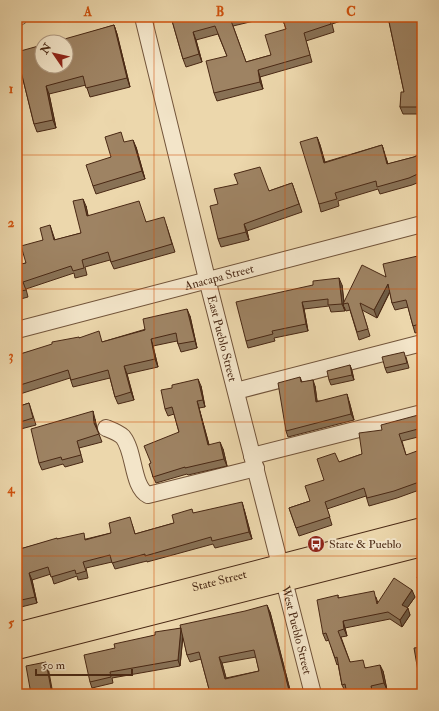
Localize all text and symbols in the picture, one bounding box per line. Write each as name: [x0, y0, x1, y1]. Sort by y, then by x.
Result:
text: A: [83, 4, 93, 20]
text: B: [216, 4, 224, 20]
text: C: [346, 4, 356, 20]
north arrow: [34, 34, 74, 74]
text: N: [37, 40, 55, 57]
text: 1: [9, 81, 14, 97]
text: 2: [8, 215, 15, 231]
street label: Anacapa Street: [182, 261, 256, 294]
street label: East Pueblo Street: [203, 294, 240, 383]
text: 3: [9, 348, 14, 364]
text: 4: [6, 481, 15, 497]
bus stop icon: State & Pueblo: [306, 534, 326, 554]
place label: State & Pueblo: [329, 537, 402, 552]
street label: State Street: [191, 567, 248, 595]
street label: West Pueblo Street: [277, 583, 315, 676]
text: 5: [8, 615, 14, 631]
scale bar: [36, 651, 132, 677]
text: 50 m: [42, 658, 66, 673]

